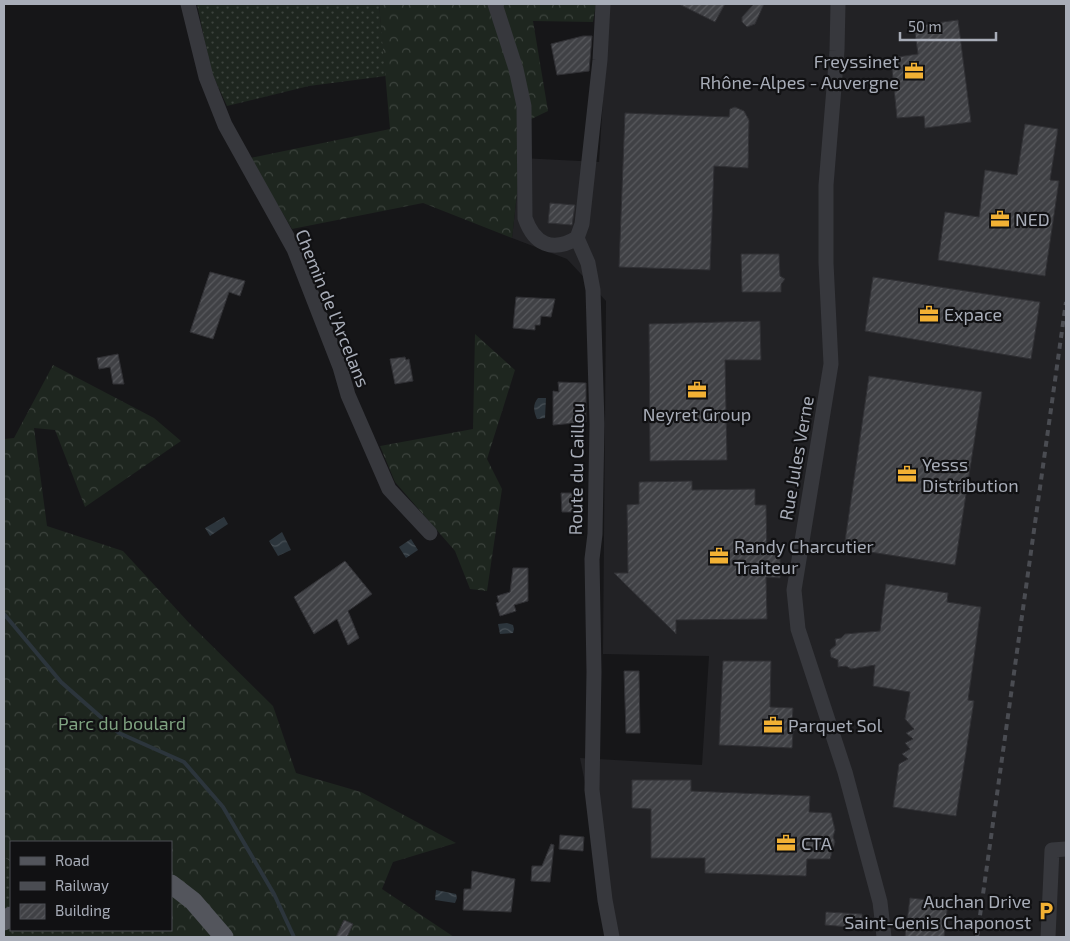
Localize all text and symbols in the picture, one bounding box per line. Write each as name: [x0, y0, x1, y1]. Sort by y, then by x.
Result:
scale bar: [900, 10, 996, 42]
text: 50 m: [908, 17, 942, 35]
place label: Freyssinet Rhône-Alpes - Auvergne: [700, 50, 899, 93]
office icon: Freyssinet Rhône-Alpes - Auvergne: [903, 60, 925, 82]
office icon: NED: [989, 208, 1011, 230]
place label: NED: [1015, 208, 1050, 230]
street label: Chemin de l'Arcelans: [291, 226, 375, 390]
office icon: Expace: [918, 303, 940, 325]
place label: Expace: [944, 303, 1002, 325]
office icon: Neyret Group: [686, 379, 708, 401]
street label: Rue Jules Verne: [774, 394, 818, 522]
street label: Route du Caillou: [564, 403, 588, 535]
place label: Neyret Group: [643, 403, 751, 425]
place label: Yesss Distribution: [922, 453, 1019, 496]
office icon: Yesss Distribution: [896, 463, 918, 485]
place label: Randy Charcutier Traiteur: [734, 535, 874, 578]
office icon: Randy Charcutier Traiteur: [708, 545, 730, 567]
park label: Parc du boulard: [58, 712, 186, 734]
office icon: Parquet Sol: [762, 714, 784, 736]
place label: Parquet Sol: [788, 714, 883, 736]
office icon: CTA: [775, 832, 797, 854]
place label: CTA: [801, 832, 833, 854]
legend: [10, 841, 172, 931]
text: Road: [55, 851, 90, 869]
text: Railway: [55, 876, 109, 894]
place label: Auchan Drive Saint-Genis Chaponost: [844, 890, 1031, 933]
parking icon: Auchan Drive Saint-Genis Chaponost: [1035, 900, 1057, 922]
text: Building: [55, 901, 111, 919]

